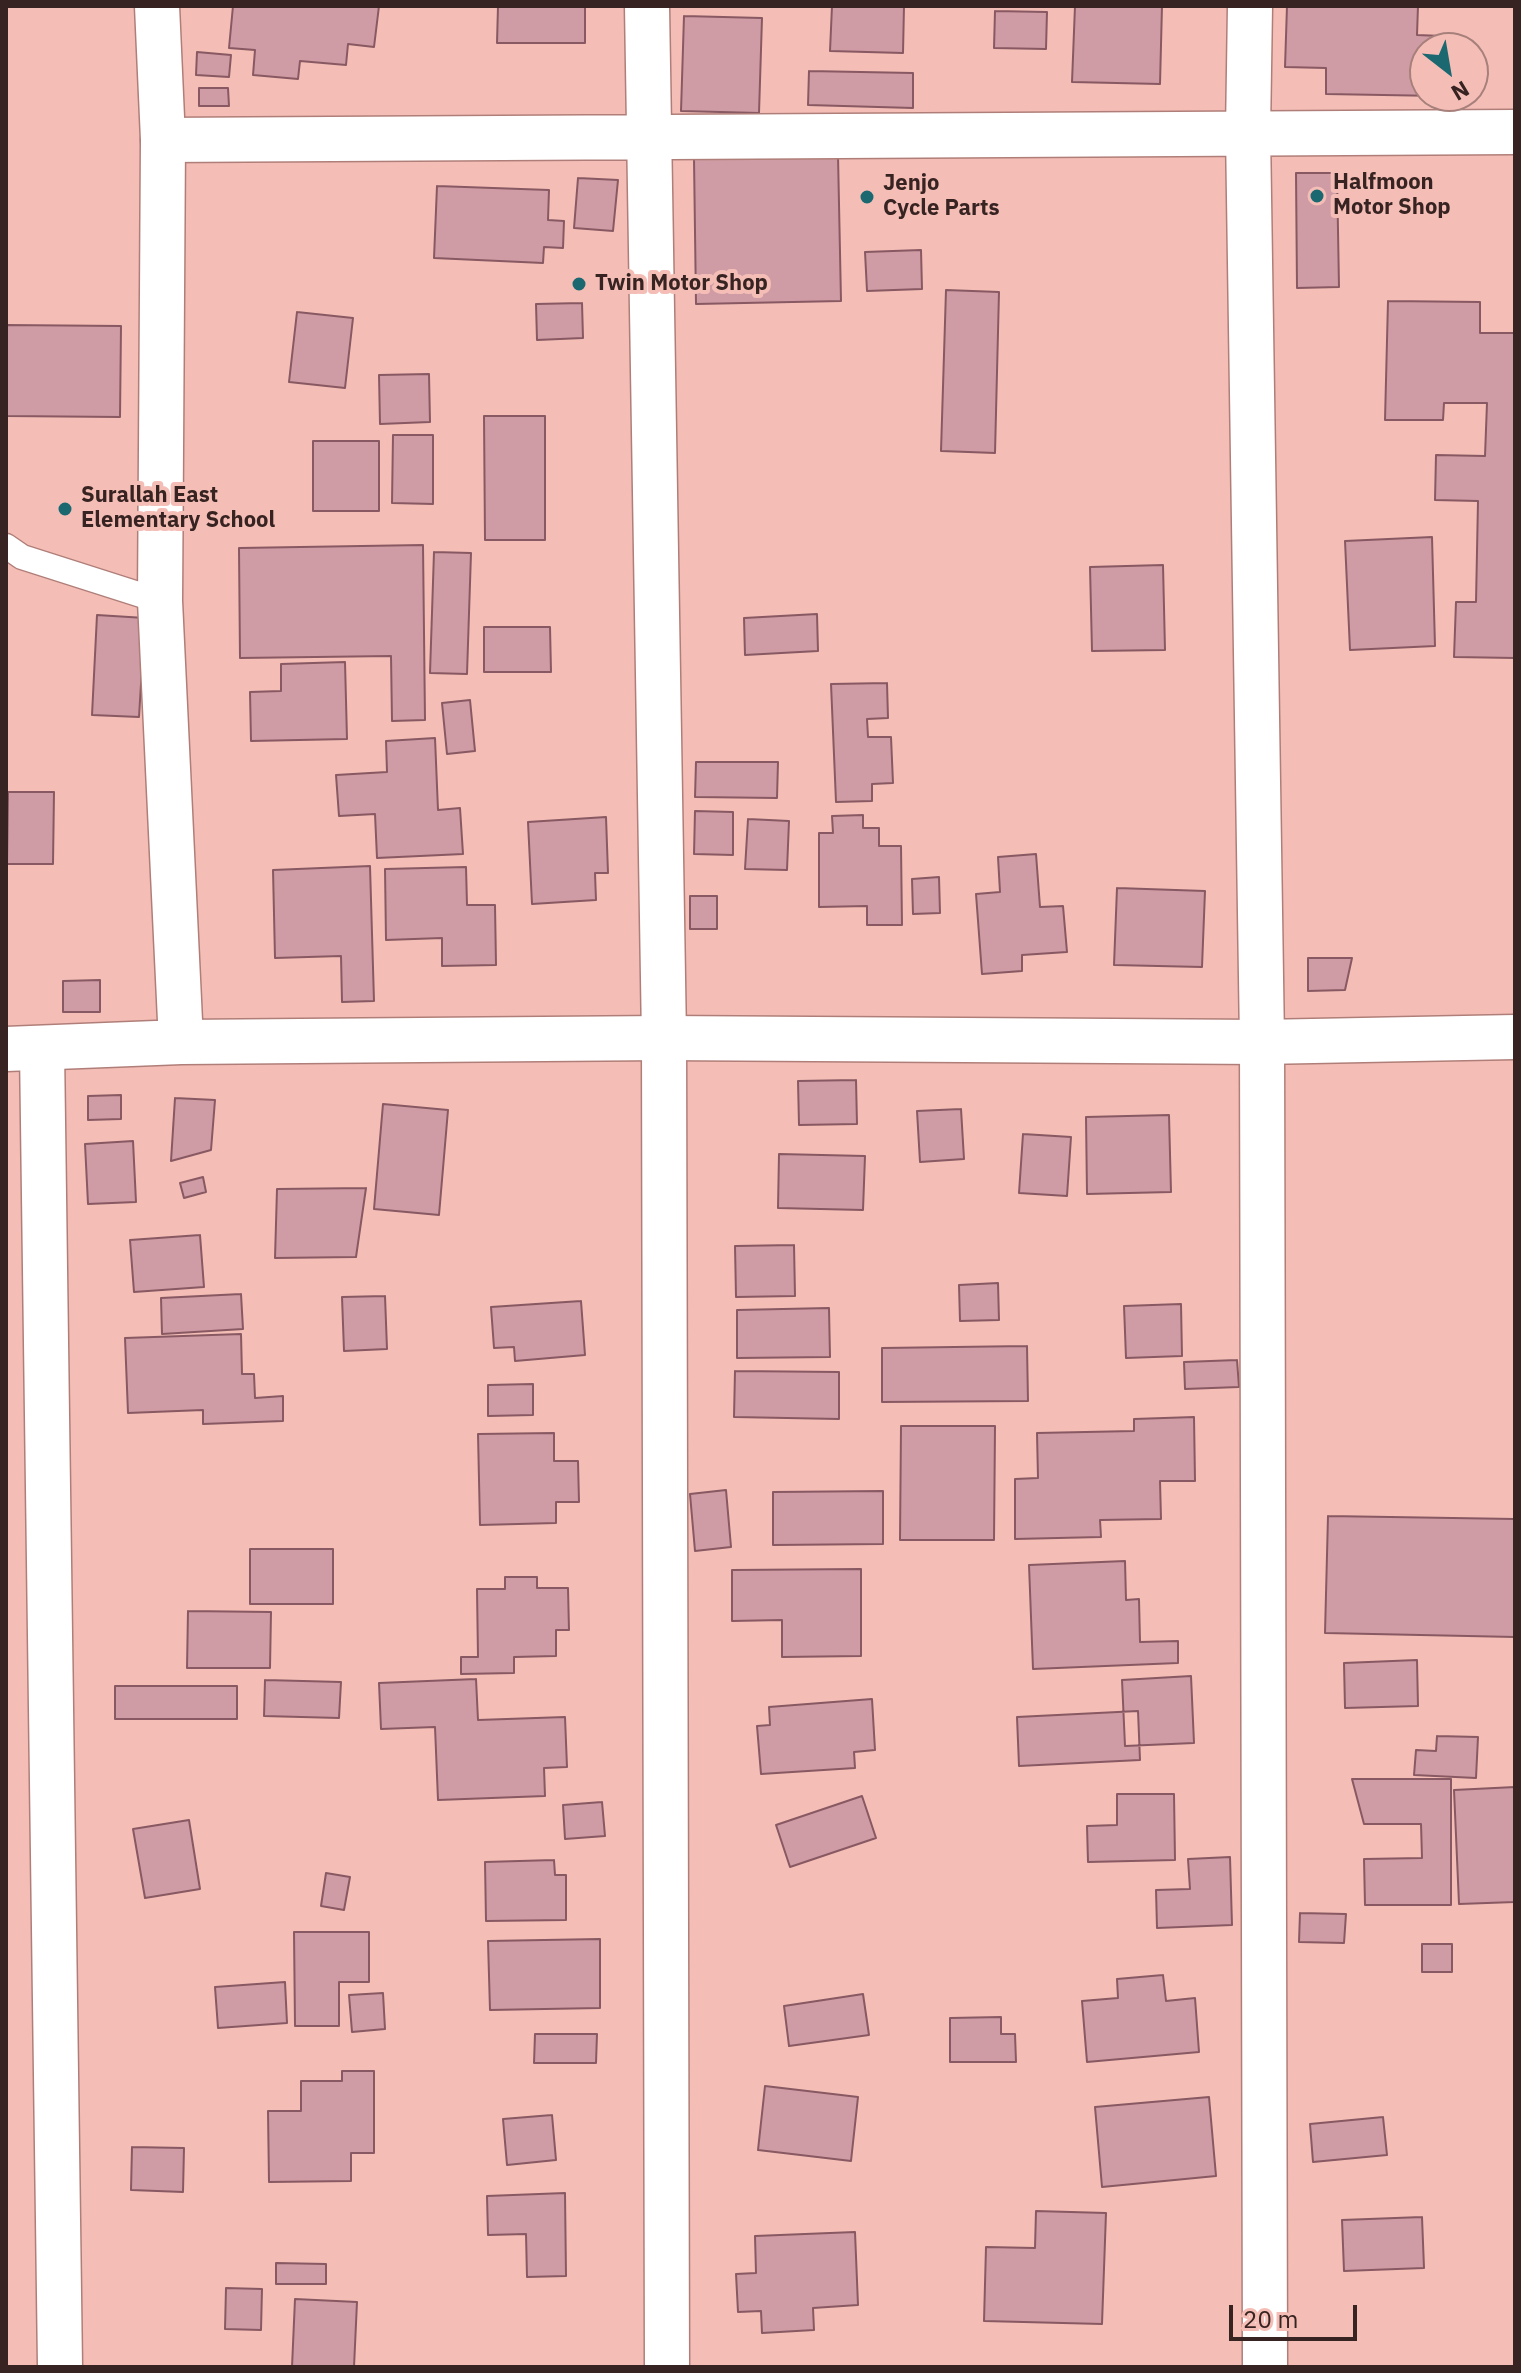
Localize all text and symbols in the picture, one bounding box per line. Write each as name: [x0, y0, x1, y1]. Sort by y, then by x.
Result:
north arrow: [1409, 32, 1489, 112]
text: N: [1446, 75, 1475, 108]
place label: Halfmoon Motor Shop: [1333, 170, 1451, 222]
place label: Jenjo Cycle Parts: [883, 171, 1000, 222]
marker: Halfmoon Motor Shop: [1308, 187, 1326, 205]
marker: Jenjo Cycle Parts: [858, 188, 876, 206]
place label: Twin Motor Shop: [595, 271, 768, 297]
marker: Twin Motor Shop: [570, 275, 588, 293]
place label: Surallah East Elementary School: [81, 483, 275, 534]
marker: Surallah East Elementary School: [56, 500, 74, 518]
scale bar: [1233, 2289, 1361, 2339]
text: 20 m: [1243, 2303, 1298, 2335]

